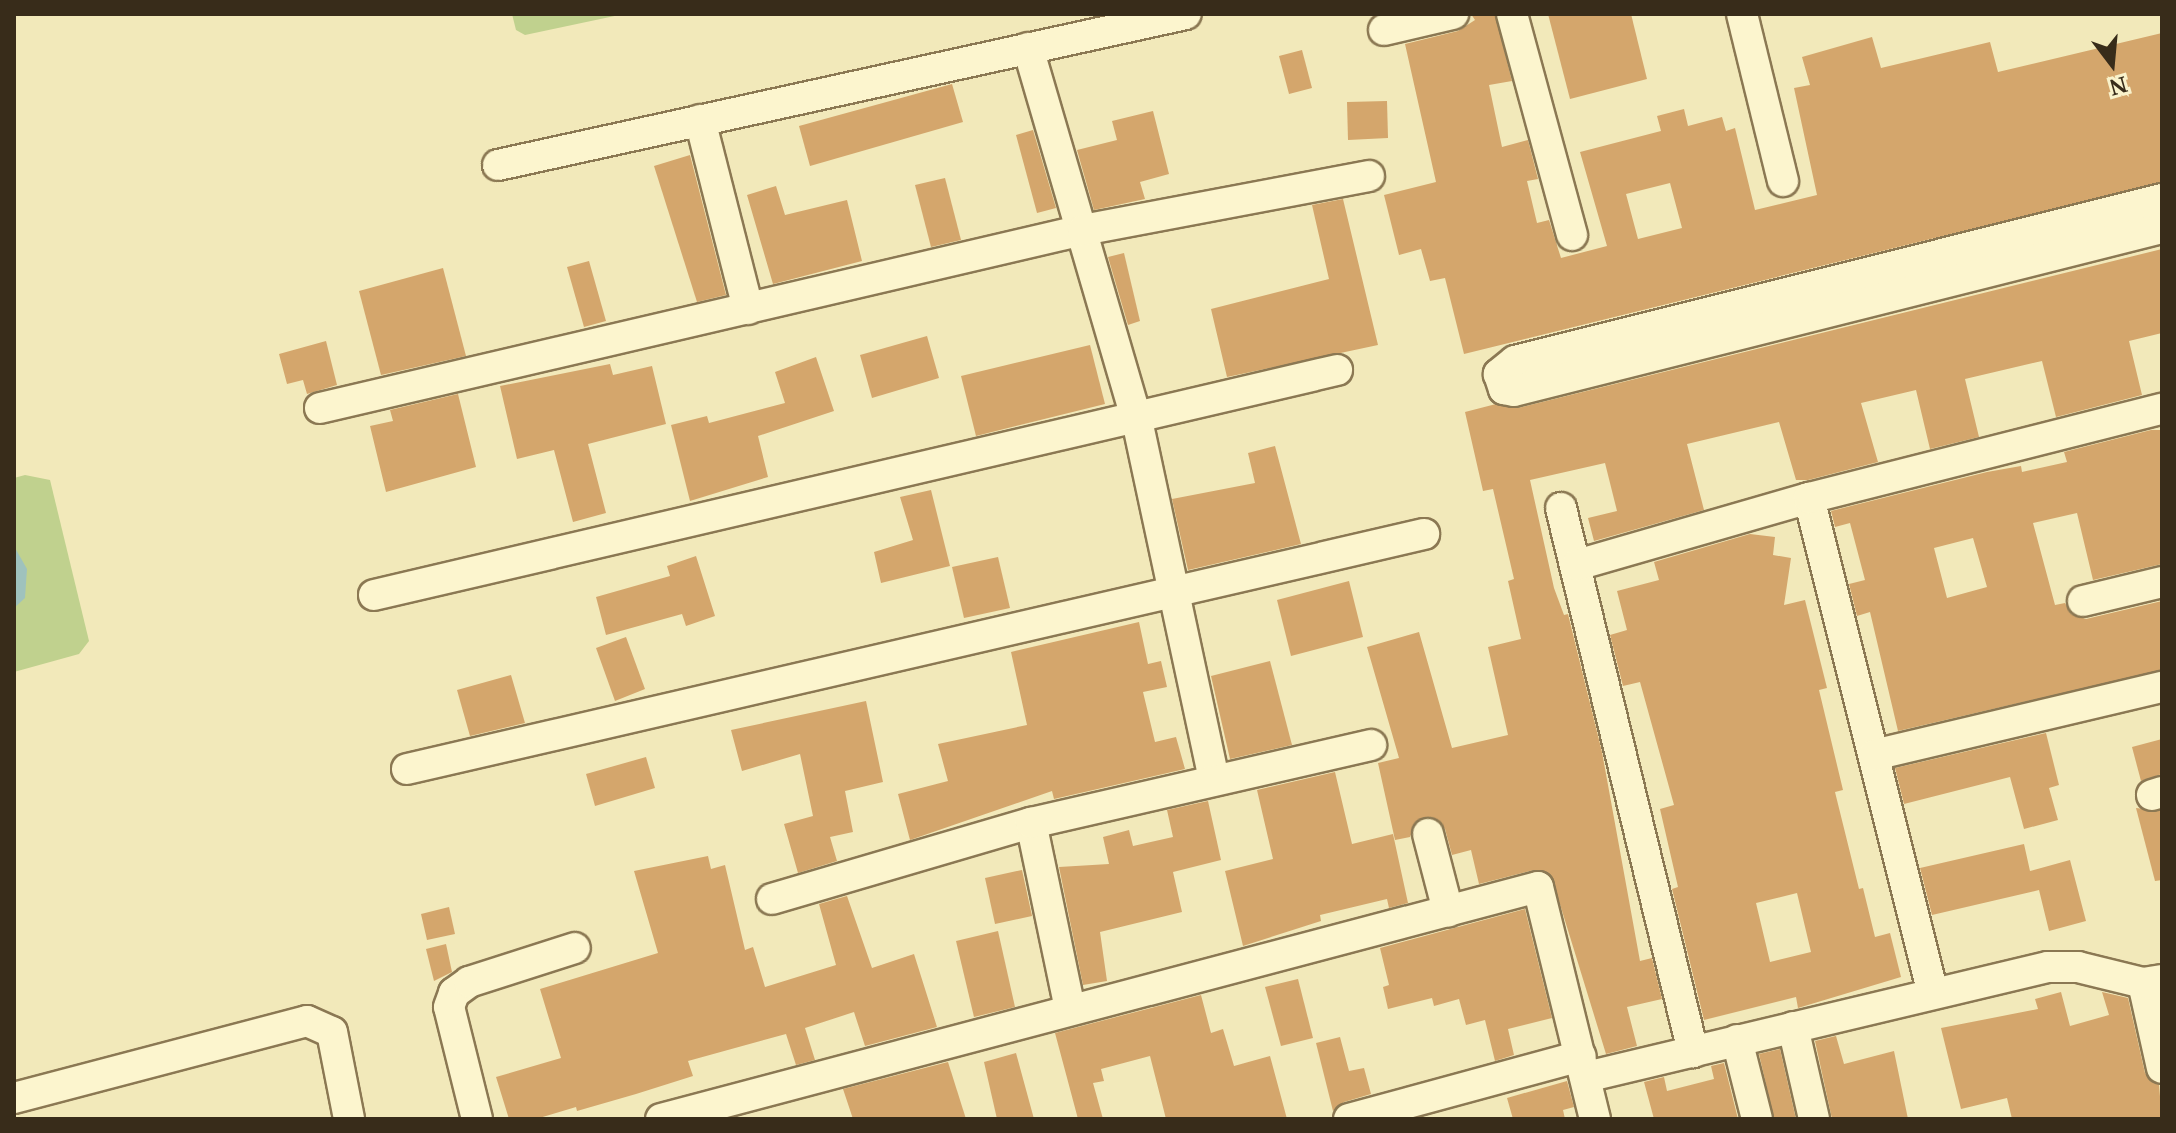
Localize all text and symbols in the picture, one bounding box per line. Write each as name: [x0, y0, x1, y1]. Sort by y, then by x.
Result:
north arrow: [2072, 24, 2152, 104]
text: N: [2106, 70, 2131, 104]

